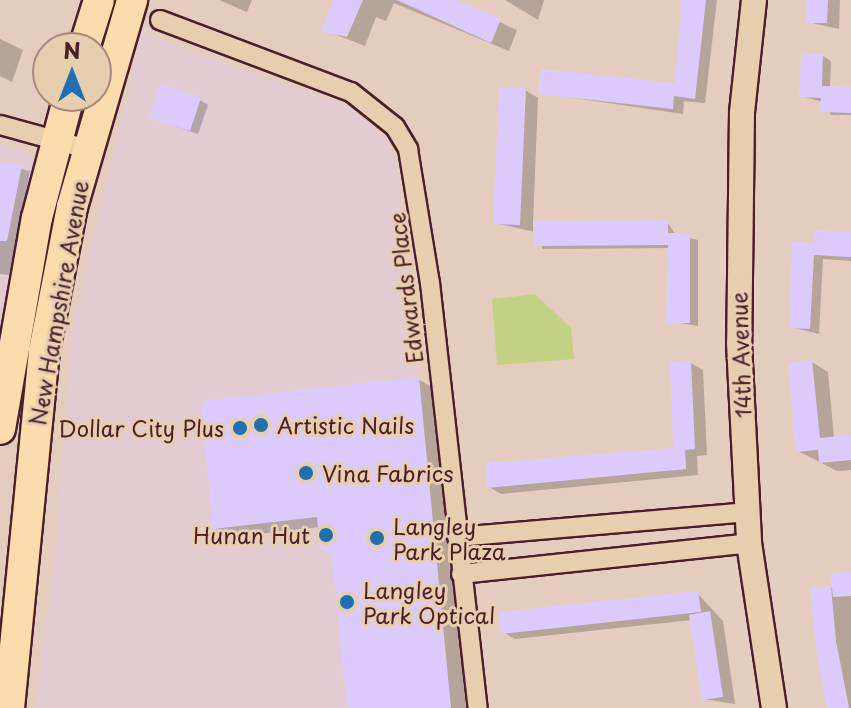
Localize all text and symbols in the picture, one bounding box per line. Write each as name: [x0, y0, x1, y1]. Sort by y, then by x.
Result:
north arrow: [32, 32, 112, 112]
text: N: [63, 33, 81, 66]
street label: New Hampshire Avenue: [23, 178, 93, 428]
street label: Edwards Place: [383, 211, 427, 365]
street label: 14th Avenue: [725, 291, 755, 419]
place label: Artistic Nails: [277, 412, 414, 438]
place label: Dollar City Plus: [57, 415, 224, 441]
marker: Artistic Nails: [252, 416, 270, 434]
marker: Dollar City Plus: [231, 419, 249, 437]
place label: Vina Fabrics: [322, 460, 451, 486]
marker: Vina Fabrics: [297, 464, 315, 482]
place label: Langley Park Plaza: [393, 512, 506, 564]
place label: Hunan Hut: [193, 522, 310, 548]
marker: Hunan Hut: [317, 526, 335, 544]
marker: Langley Park Plaza: [368, 529, 386, 547]
place label: Langley Park Optical: [363, 576, 497, 628]
marker: Langley Park Optical: [338, 593, 356, 611]

